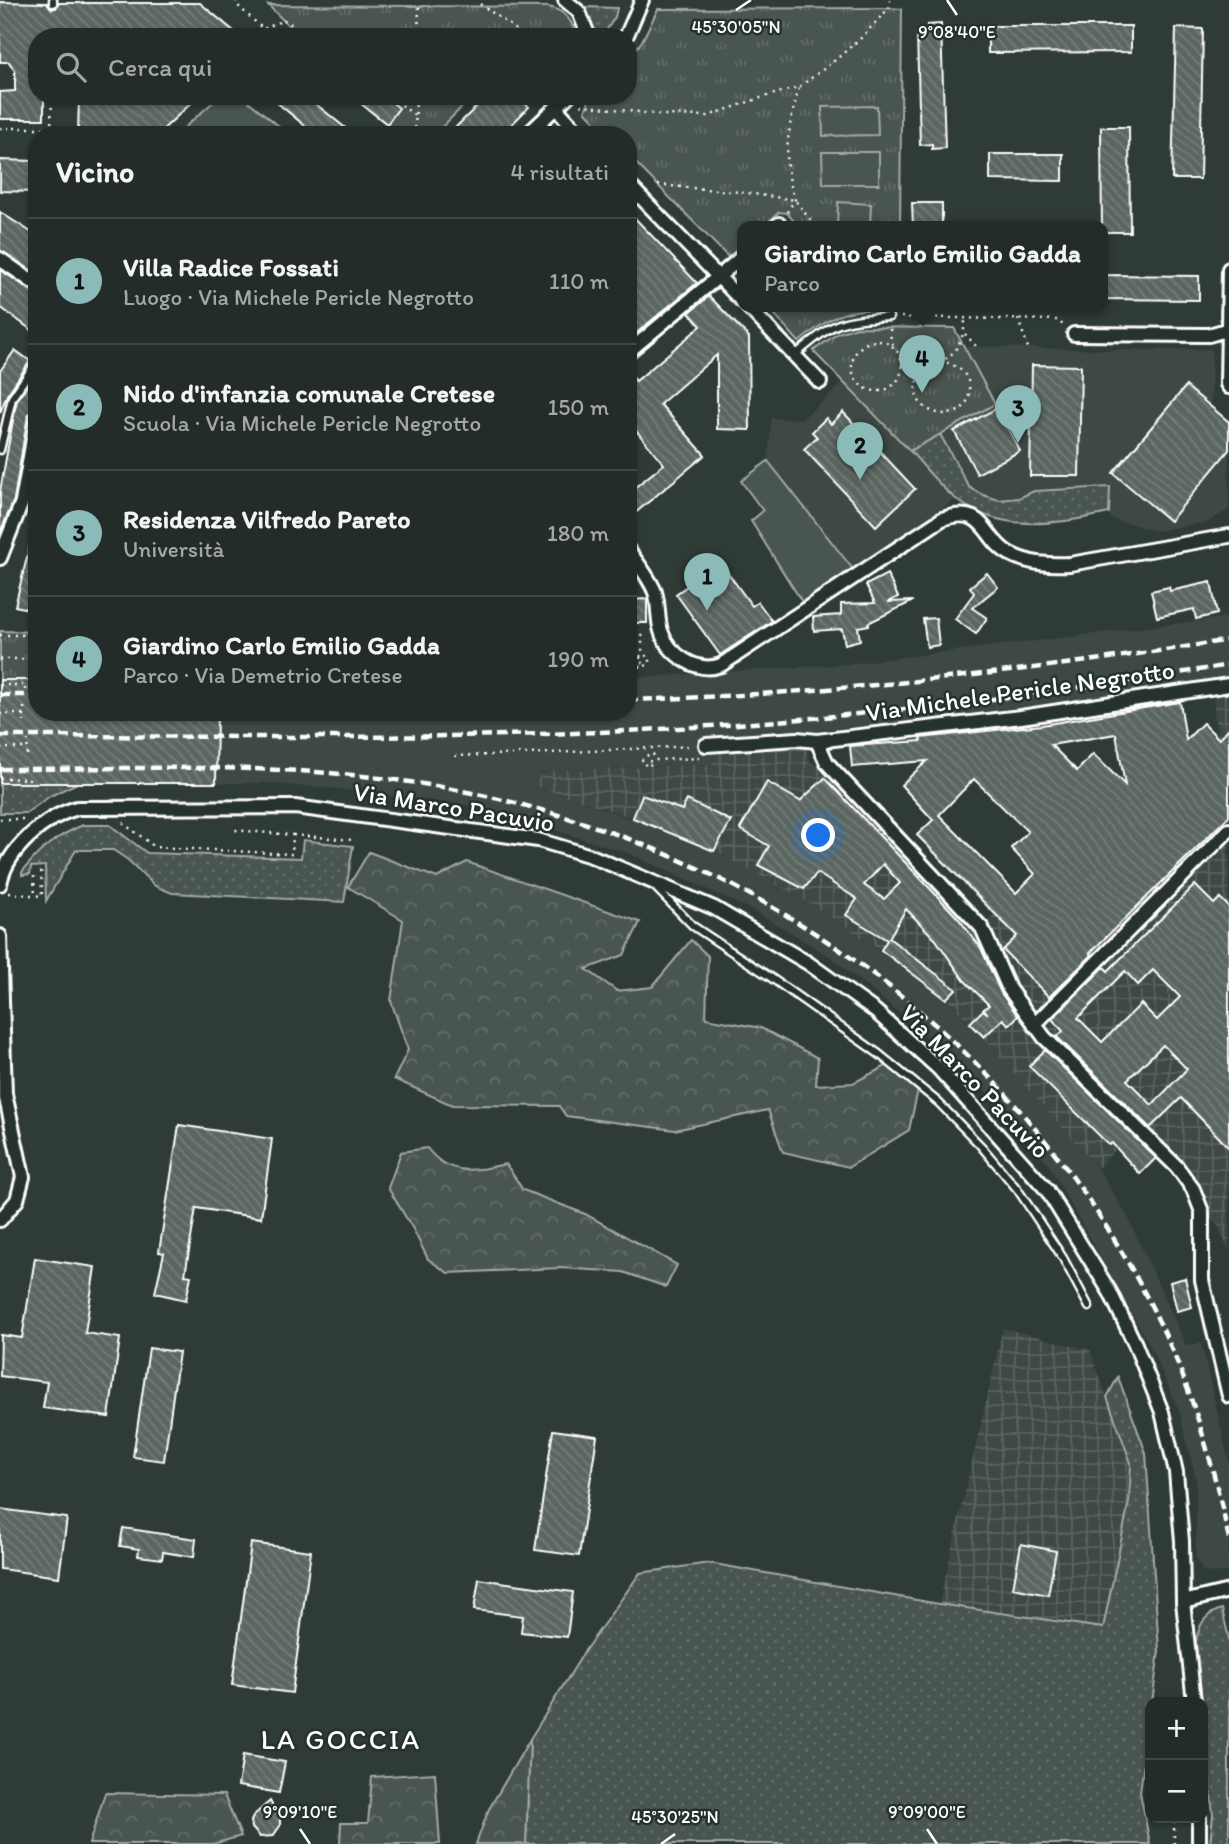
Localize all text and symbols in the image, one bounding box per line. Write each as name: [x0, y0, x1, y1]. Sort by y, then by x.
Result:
text: 45°30'05"N: [691, 16, 781, 38]
text: 9°08'40"E: [918, 21, 996, 43]
search box: [28, 28, 637, 105]
icon: search: [52, 48, 90, 86]
text: Cerca qui: [108, 51, 212, 83]
text: Vicino: [56, 153, 134, 190]
text: 4 risultati: [511, 158, 609, 186]
popup: [737, 221, 1108, 312]
text: Giardino Carlo Emilio Gadda: [764, 237, 1081, 269]
text: Villa Radice Fossati: [123, 251, 339, 283]
text: 1: [74, 267, 84, 295]
text: 110 m: [549, 267, 609, 295]
text: Parco: [764, 269, 820, 297]
text: Luogo · Via Michele Pericle Negrotto: [123, 283, 474, 311]
pin: 4: [899, 335, 945, 393]
text: Nido d'infanzia comunale Cretese: [123, 377, 495, 409]
pin: 3: [995, 385, 1041, 443]
text: 2: [73, 393, 85, 421]
text: 150 m: [548, 393, 609, 421]
text: Scuola · Via Michele Pericle Negrotto: [123, 409, 481, 437]
pin: 2: [837, 422, 883, 480]
text: Residenza Vilfredo Pareto: [123, 503, 411, 535]
text: 3: [73, 519, 85, 547]
text: 180 m: [547, 519, 609, 547]
text: Università: [123, 535, 225, 563]
pin: 1: [684, 553, 730, 611]
text: Giardino Carlo Emilio Gadda: [123, 629, 440, 661]
text: 4: [72, 645, 86, 673]
text: 190 m: [548, 645, 609, 673]
street label: Via Michele Pericle Negrotto: [863, 653, 1177, 729]
text: Parco · Via Demetrio Cretese: [123, 661, 403, 689]
street label: Via Marco Pacuvio: [351, 775, 557, 839]
your location: [801, 818, 835, 852]
street label: Via Marco Pacuvio: [893, 997, 1057, 1165]
map controls: [1145, 1697, 1208, 1823]
button: +: [1145, 1697, 1208, 1760]
district label: LA GOCCIA: [261, 1722, 421, 1756]
button: −: [1145, 1760, 1208, 1823]
text: 9°09'10"E: [263, 1801, 337, 1823]
text: 9°09'00"E: [888, 1801, 966, 1823]
text: 45°30'25"N: [631, 1806, 719, 1828]

